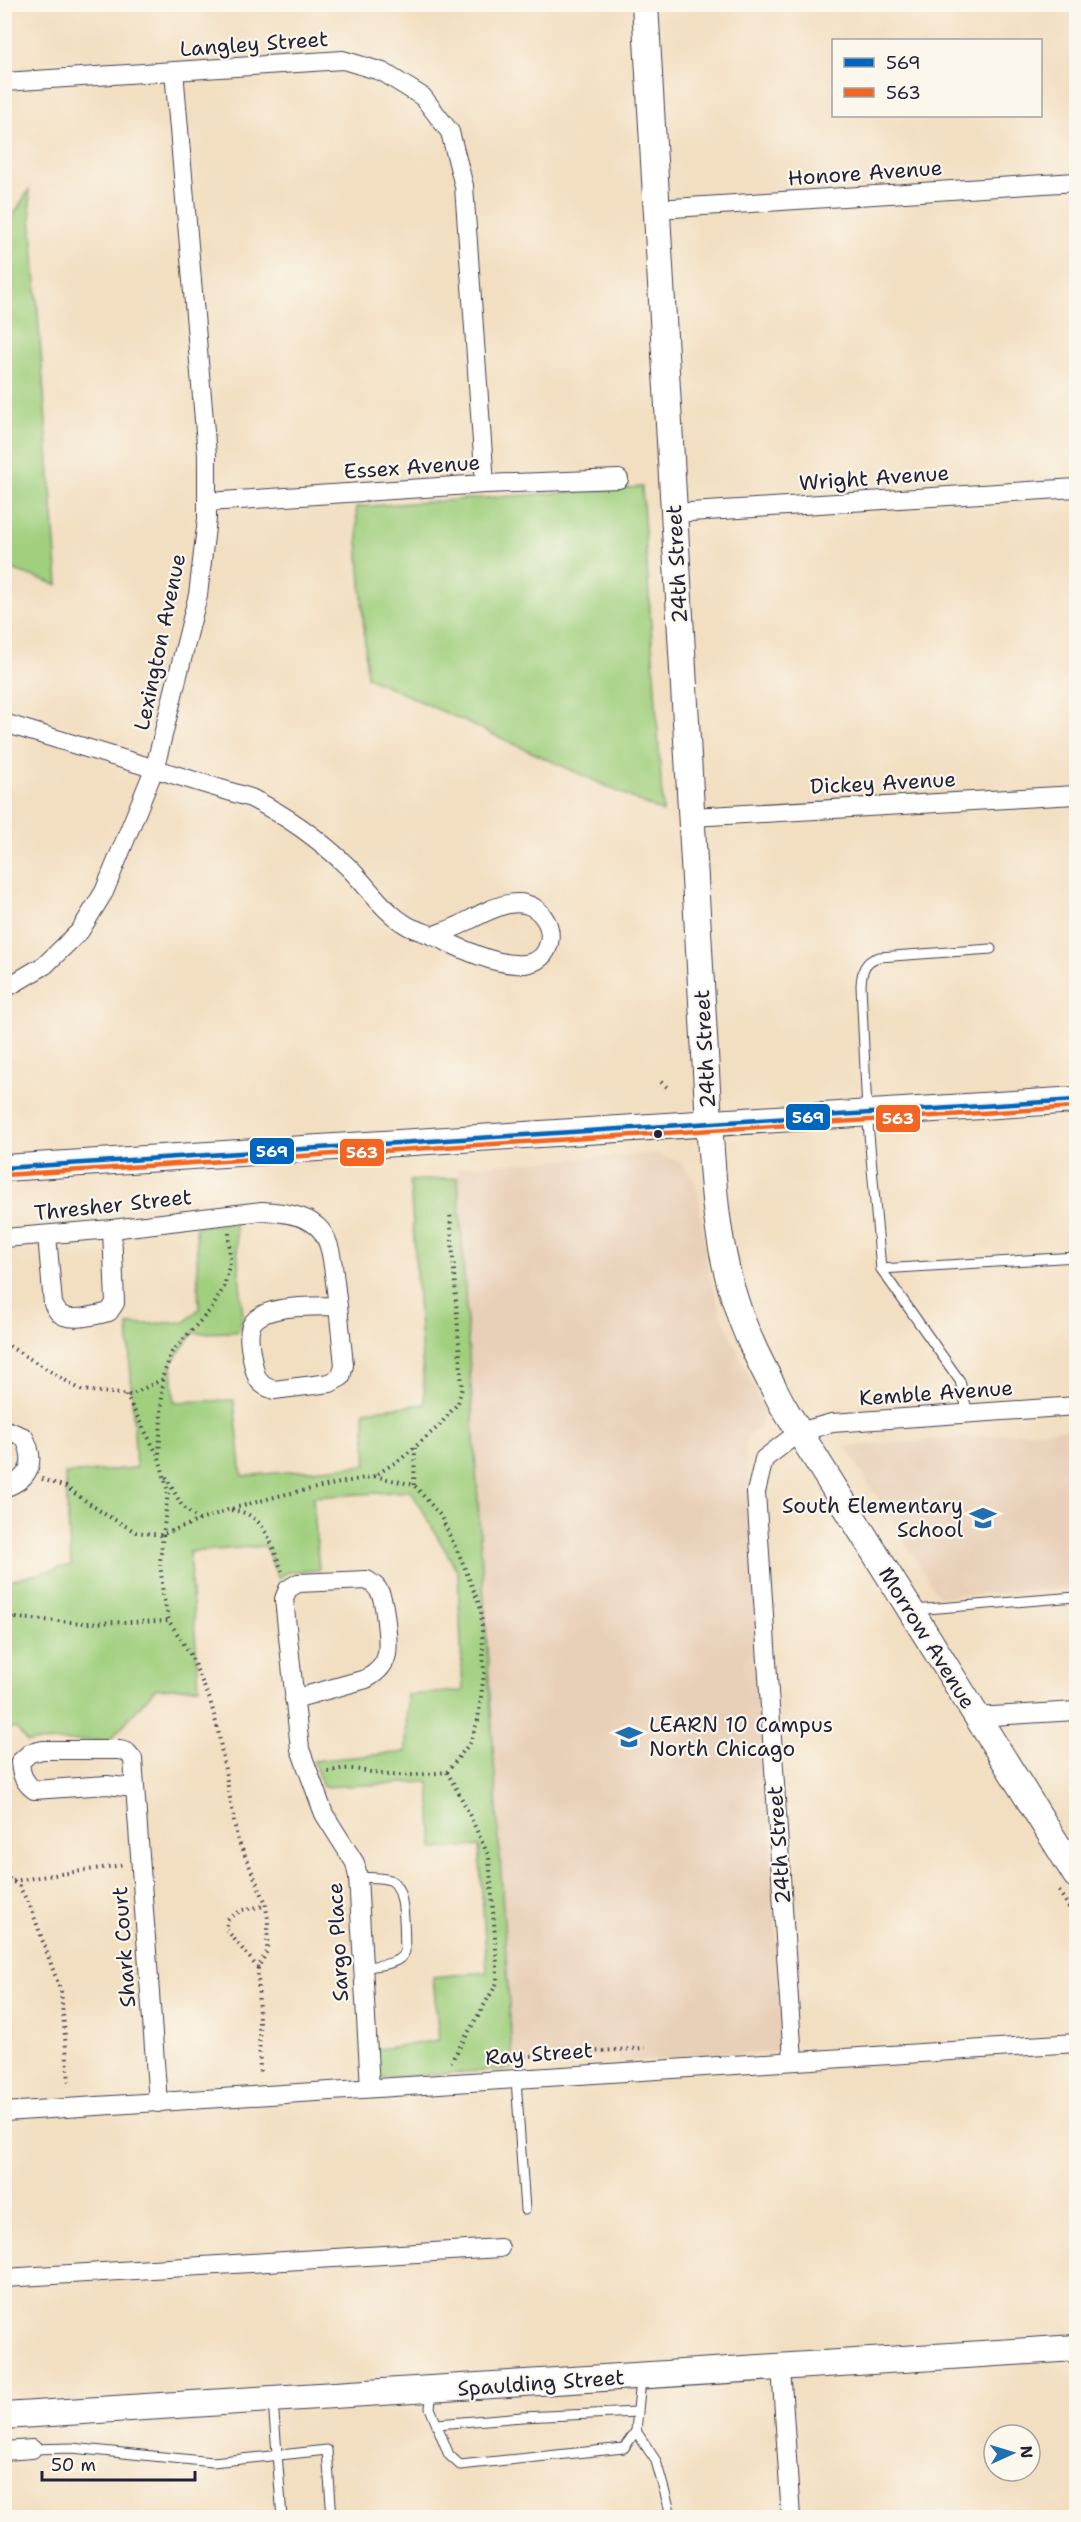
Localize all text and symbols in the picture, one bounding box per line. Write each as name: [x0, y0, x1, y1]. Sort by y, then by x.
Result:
street label: Langley Street: [179, 25, 329, 63]
legend: [832, 39, 1042, 117]
text: 569: [886, 51, 921, 75]
text: 563: [886, 81, 921, 105]
street label: Honore Avenue: [787, 154, 943, 192]
street label: Essex Avenue: [343, 448, 481, 486]
street label: Wright Avenue: [798, 459, 950, 497]
street label: 24th Street: [660, 504, 694, 624]
street label: Lexington Avenue: [128, 551, 192, 733]
street label: Dickey Avenue: [809, 765, 957, 801]
street label: 24th Street: [688, 989, 722, 1109]
line badge: 569: [785, 1103, 831, 1131]
line badge: 563: [875, 1104, 921, 1133]
text: 569: [792, 1107, 824, 1128]
text: 563: [882, 1108, 914, 1129]
unlabelled marker: [652, 1128, 664, 1140]
line badge: 569: [249, 1137, 295, 1165]
line badge: 563: [339, 1138, 385, 1167]
text: 569: [256, 1141, 288, 1162]
text: 563: [346, 1142, 378, 1163]
street label: Thresher Street: [33, 1183, 193, 1227]
street label: Kemble Avenue: [858, 1374, 1014, 1412]
place label: South Elementary School: [782, 1492, 964, 1544]
school or university icon: South Elementary School: [968, 1503, 998, 1533]
street label: Morrow Avenue: [872, 1562, 982, 1714]
place label: LEARN 10 Campus North Chicago: [649, 1711, 833, 1763]
school or university icon: LEARN 10 Campus North Chicago: [614, 1722, 644, 1752]
street label: 24th Street: [761, 1785, 797, 1905]
street label: Sargo Place: [321, 1882, 355, 2002]
street label: Shark Court: [106, 1886, 142, 2008]
street label: Ray Street: [484, 2036, 594, 2072]
street label: Spaulding Street: [457, 2363, 625, 2403]
north arrow: [982, 2423, 1042, 2483]
scale bar: [42, 2444, 195, 2482]
text: N: [1016, 2445, 1037, 2459]
text: 50 m: [51, 2453, 96, 2477]

